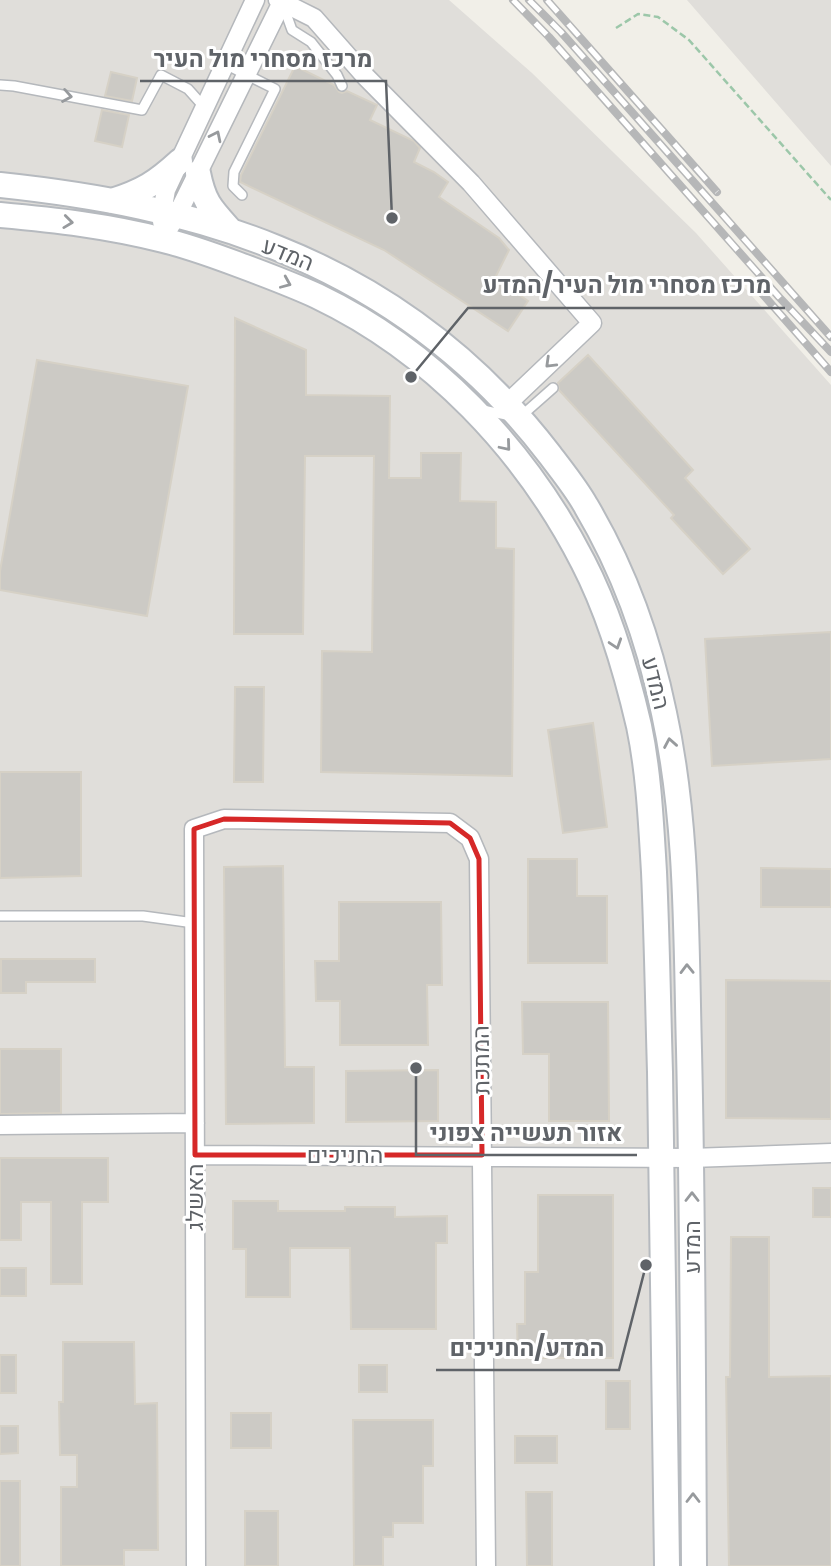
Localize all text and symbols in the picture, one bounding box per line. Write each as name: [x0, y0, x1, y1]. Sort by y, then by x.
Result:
callout: מרכז מסחרי מול העיר: [140, 36, 386, 81]
text: מרכז מסחרי מול העיר: [154, 42, 372, 75]
one-way arrow: [61, 88, 73, 103]
one-way arrow: [208, 131, 222, 143]
one-way arrow: [62, 215, 74, 230]
street label: המדע: [257, 229, 319, 279]
callout: מרכז מסחרי מול העיר/המדע: [468, 263, 785, 308]
text: מרכז מסחרי מול העיר/המדע: [483, 268, 771, 301]
one-way arrow: [279, 275, 291, 289]
one-way arrow: [545, 355, 558, 368]
one-way arrow: [498, 438, 510, 451]
one-way arrow: [607, 637, 622, 649]
street label: המדע: [634, 653, 678, 713]
one-way arrow: [663, 737, 678, 749]
one-way arrow: [679, 964, 694, 975]
street label: המתכת: [464, 1025, 498, 1095]
callout: אזור תעשייה צפוני: [416, 1110, 637, 1155]
text: אזור תעשייה צפוני: [430, 1116, 622, 1149]
street label: החניכים: [307, 1139, 383, 1171]
street label: האשלג: [179, 1163, 211, 1231]
one-way arrow: [684, 1191, 699, 1202]
street label: המדע: [676, 1220, 708, 1274]
callout: המדע/החניכים: [436, 1325, 619, 1370]
text: המדע/החניכים: [450, 1331, 604, 1364]
one-way arrow: [685, 1492, 701, 1503]

